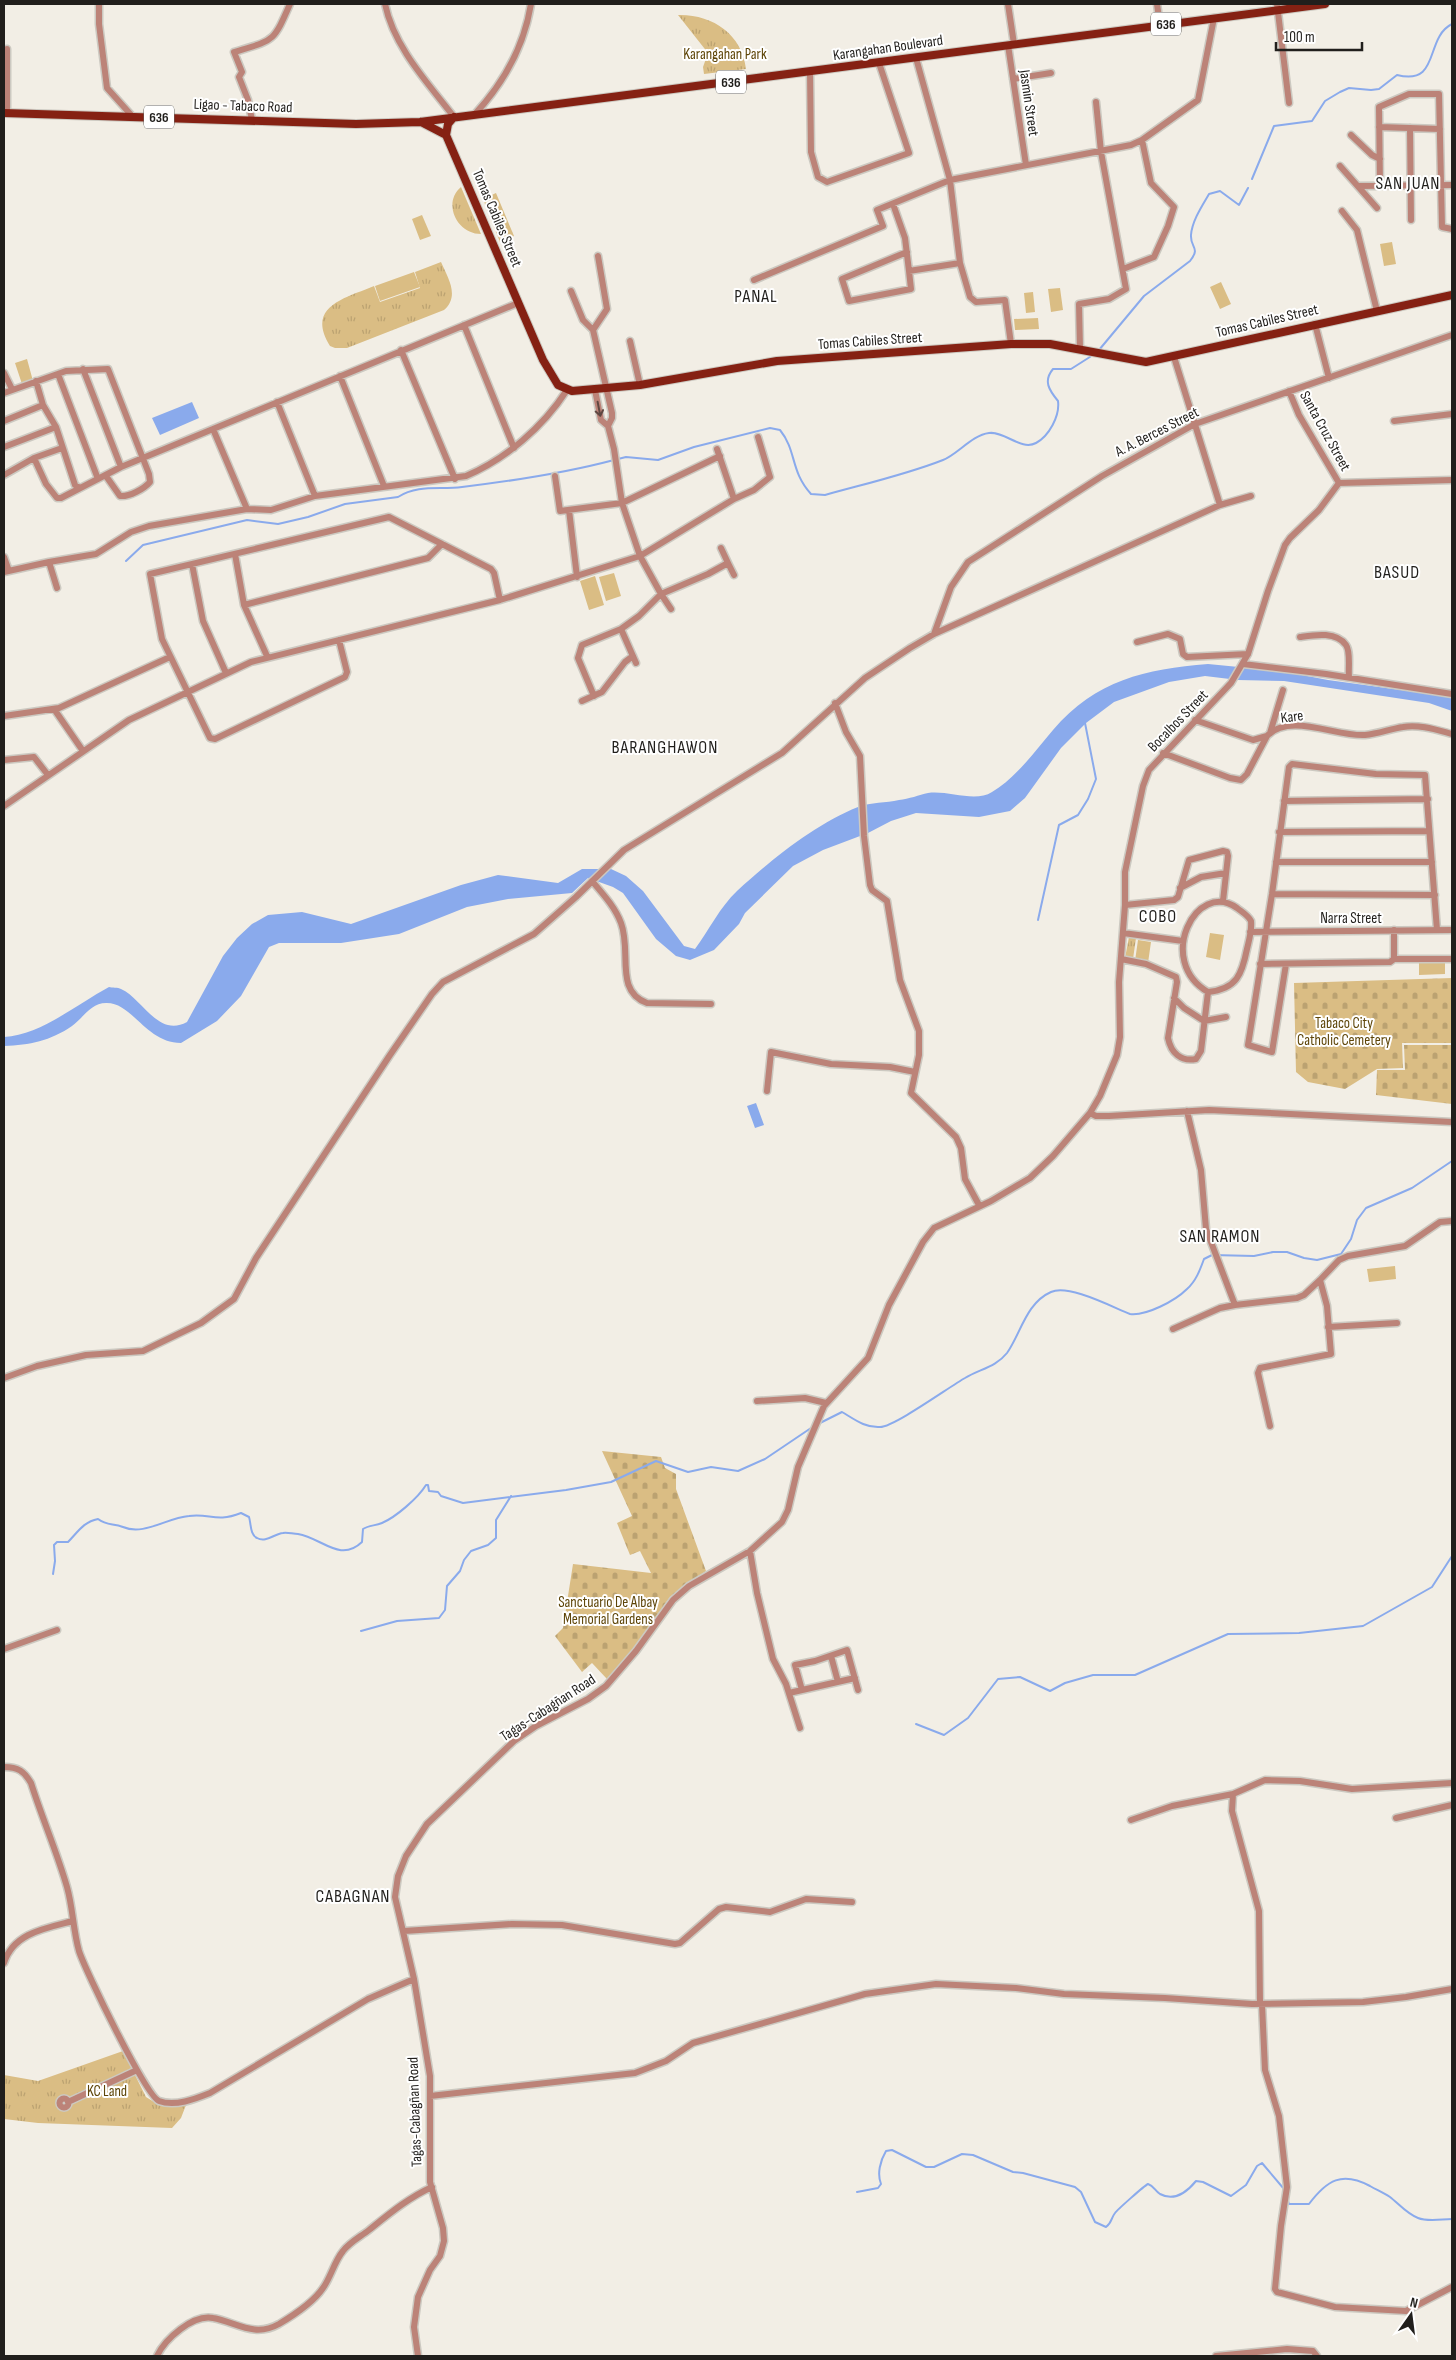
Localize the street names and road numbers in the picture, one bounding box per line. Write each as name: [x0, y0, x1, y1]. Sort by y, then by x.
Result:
road number: 636: [1151, 12, 1181, 36]
street label: Karangahan Boulevard: [832, 31, 944, 65]
street label: Jasmin Street: [1015, 67, 1043, 138]
road number: 636: [716, 70, 746, 94]
street label: Ligao - Tabaco Road: [193, 95, 293, 117]
road number: 636: [144, 105, 174, 128]
street label: Tomas Cabiles Street: [468, 166, 526, 270]
street label: Tomas Cabiles Street: [1214, 300, 1320, 342]
street label: Tomas Cabiles Street: [817, 328, 923, 354]
street label: Santa Cruz Street: [1295, 388, 1355, 475]
street label: A. A. Berces Street: [1111, 403, 1203, 462]
street label: Bocalbos Street: [1144, 686, 1213, 756]
street label: Kare: [1280, 706, 1304, 728]
street label: Narra Street: [1320, 909, 1382, 928]
street label: Tagas-Cabagñan Road: [497, 1670, 599, 1746]
street label: Tagas-Cabagñan Road: [404, 2057, 426, 2167]

